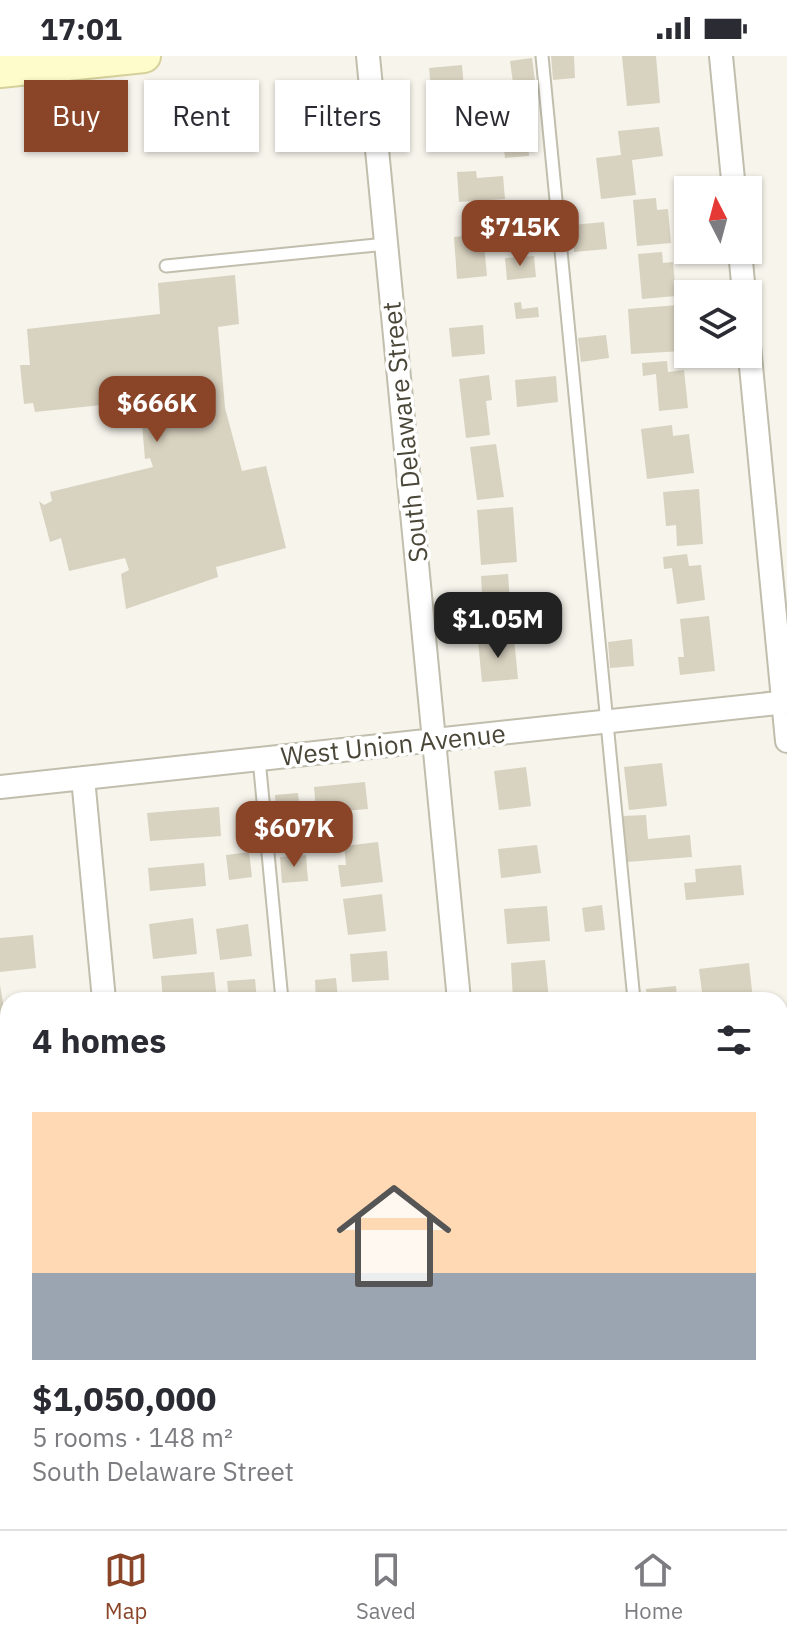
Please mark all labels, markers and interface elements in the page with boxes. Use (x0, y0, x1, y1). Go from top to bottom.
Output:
text: 17:01 (40, 9, 122, 48)
chip: Buy (24, 80, 128, 152)
chip: Rent (144, 80, 259, 152)
chip: Filters (275, 80, 410, 152)
chip: New (426, 80, 538, 152)
north arrow (674, 176, 762, 264)
map controls (674, 176, 762, 368)
pin: $715K (464, 200, 576, 268)
text: $715K (480, 209, 560, 243)
button: layers (674, 280, 762, 368)
street label: South Delaware Street (373, 300, 435, 564)
pin: $666K (101, 376, 213, 444)
text: $666K (117, 385, 197, 419)
pin: $1.05M (433, 592, 563, 660)
text: $1.05M (452, 601, 544, 635)
street label: West Union Avenue (279, 715, 507, 773)
pin: $607K (238, 801, 350, 869)
text: $607K (254, 810, 334, 844)
text: 4 homes (32, 1018, 167, 1062)
icon: filters (712, 1018, 756, 1062)
icon: home (322, 1164, 466, 1308)
text: $1,050,000 (32, 1376, 216, 1420)
text: 5 rooms · 148 m² (32, 1420, 233, 1454)
text: South Delaware Street (32, 1454, 294, 1488)
tab: Map (104, 1548, 148, 1625)
tab: Saved (356, 1548, 416, 1625)
tab: Home (624, 1548, 683, 1625)

